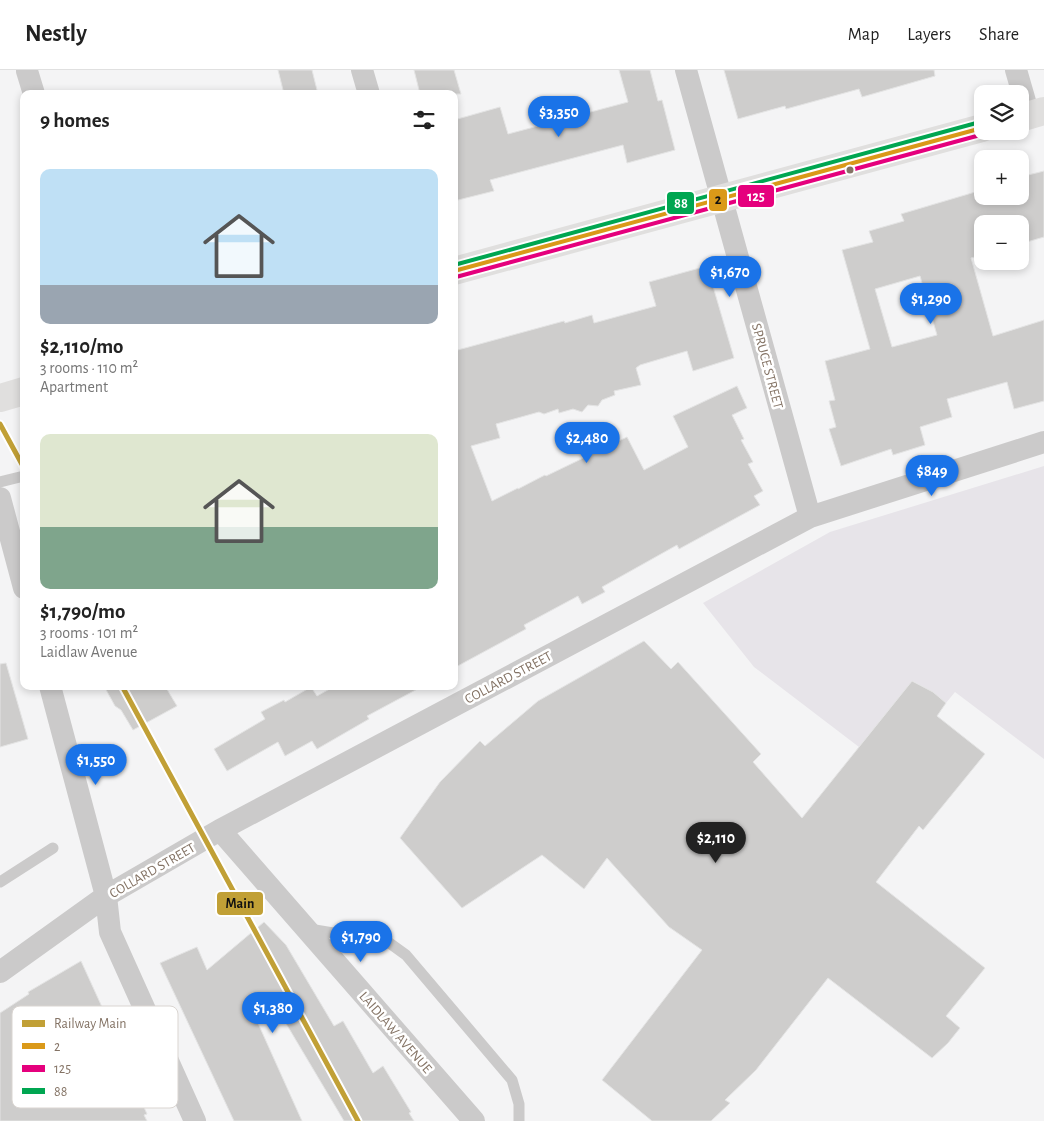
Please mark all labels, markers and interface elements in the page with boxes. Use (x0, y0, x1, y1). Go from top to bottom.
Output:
text: Nestly (25, 22, 87, 46)
text: Map (848, 26, 879, 44)
text: Layers (907, 26, 951, 44)
text: Share (979, 26, 1019, 44)
map controls (974, 85, 1029, 270)
button: layers (974, 85, 1029, 140)
pin: $3,350 (518, 96, 600, 138)
text: $3,350 (539, 104, 579, 120)
icon: filters (410, 106, 438, 134)
text: 9 homes (40, 110, 110, 131)
button: + (974, 150, 1029, 205)
unlabelled marker (845, 165, 855, 175)
line badge: 125 (737, 184, 775, 208)
line badge: 2 (708, 188, 728, 212)
text: 125 (747, 190, 765, 204)
line badge: 88 (666, 191, 695, 215)
text: 2 (715, 193, 722, 207)
text: 88 (674, 197, 688, 211)
icon: home (194, 201, 284, 291)
button: − (974, 215, 1029, 270)
pin: $1,670 (689, 256, 771, 298)
text: $1,670 (710, 264, 750, 280)
pin: $1,290 (890, 282, 972, 325)
text: $1,290 (911, 291, 951, 307)
street label: SPRUCE STREET (749, 322, 785, 411)
text: $2,110/mo (40, 336, 124, 357)
text: 3 rooms · 110 m² (40, 360, 138, 376)
text: Apartment (40, 379, 108, 395)
pin: $2,480 (546, 422, 628, 464)
text: $2,480 (566, 430, 608, 446)
pin: $849 (902, 454, 962, 497)
text: $849 (917, 463, 947, 479)
icon: home (194, 466, 284, 556)
text: $1,790/mo (40, 601, 125, 622)
text: 3 rooms · 101 m² (40, 625, 138, 641)
text: Laidlaw Avenue (40, 644, 137, 660)
street label: COLLARD STREET (463, 649, 554, 707)
pin: $1,550 (55, 744, 137, 786)
text: $1,550 (77, 752, 115, 768)
pin: $2,110 (675, 822, 757, 864)
text: $2,110 (697, 830, 735, 846)
street label: COLLARD STREET (107, 841, 198, 901)
line badge: Main (216, 891, 264, 916)
text: Main (226, 897, 254, 911)
pin: $1,790 (320, 920, 402, 963)
text: $1,790 (341, 929, 381, 945)
street label: LAIDLAW AVENUE (356, 989, 434, 1076)
pin: $1,380 (232, 992, 314, 1034)
text: $1,380 (253, 1000, 293, 1016)
legend (12, 1006, 178, 1108)
text: Railway Main (54, 1017, 127, 1031)
text: 2 (54, 1040, 60, 1054)
text: 125 (54, 1062, 71, 1076)
text: 88 (54, 1085, 67, 1099)

